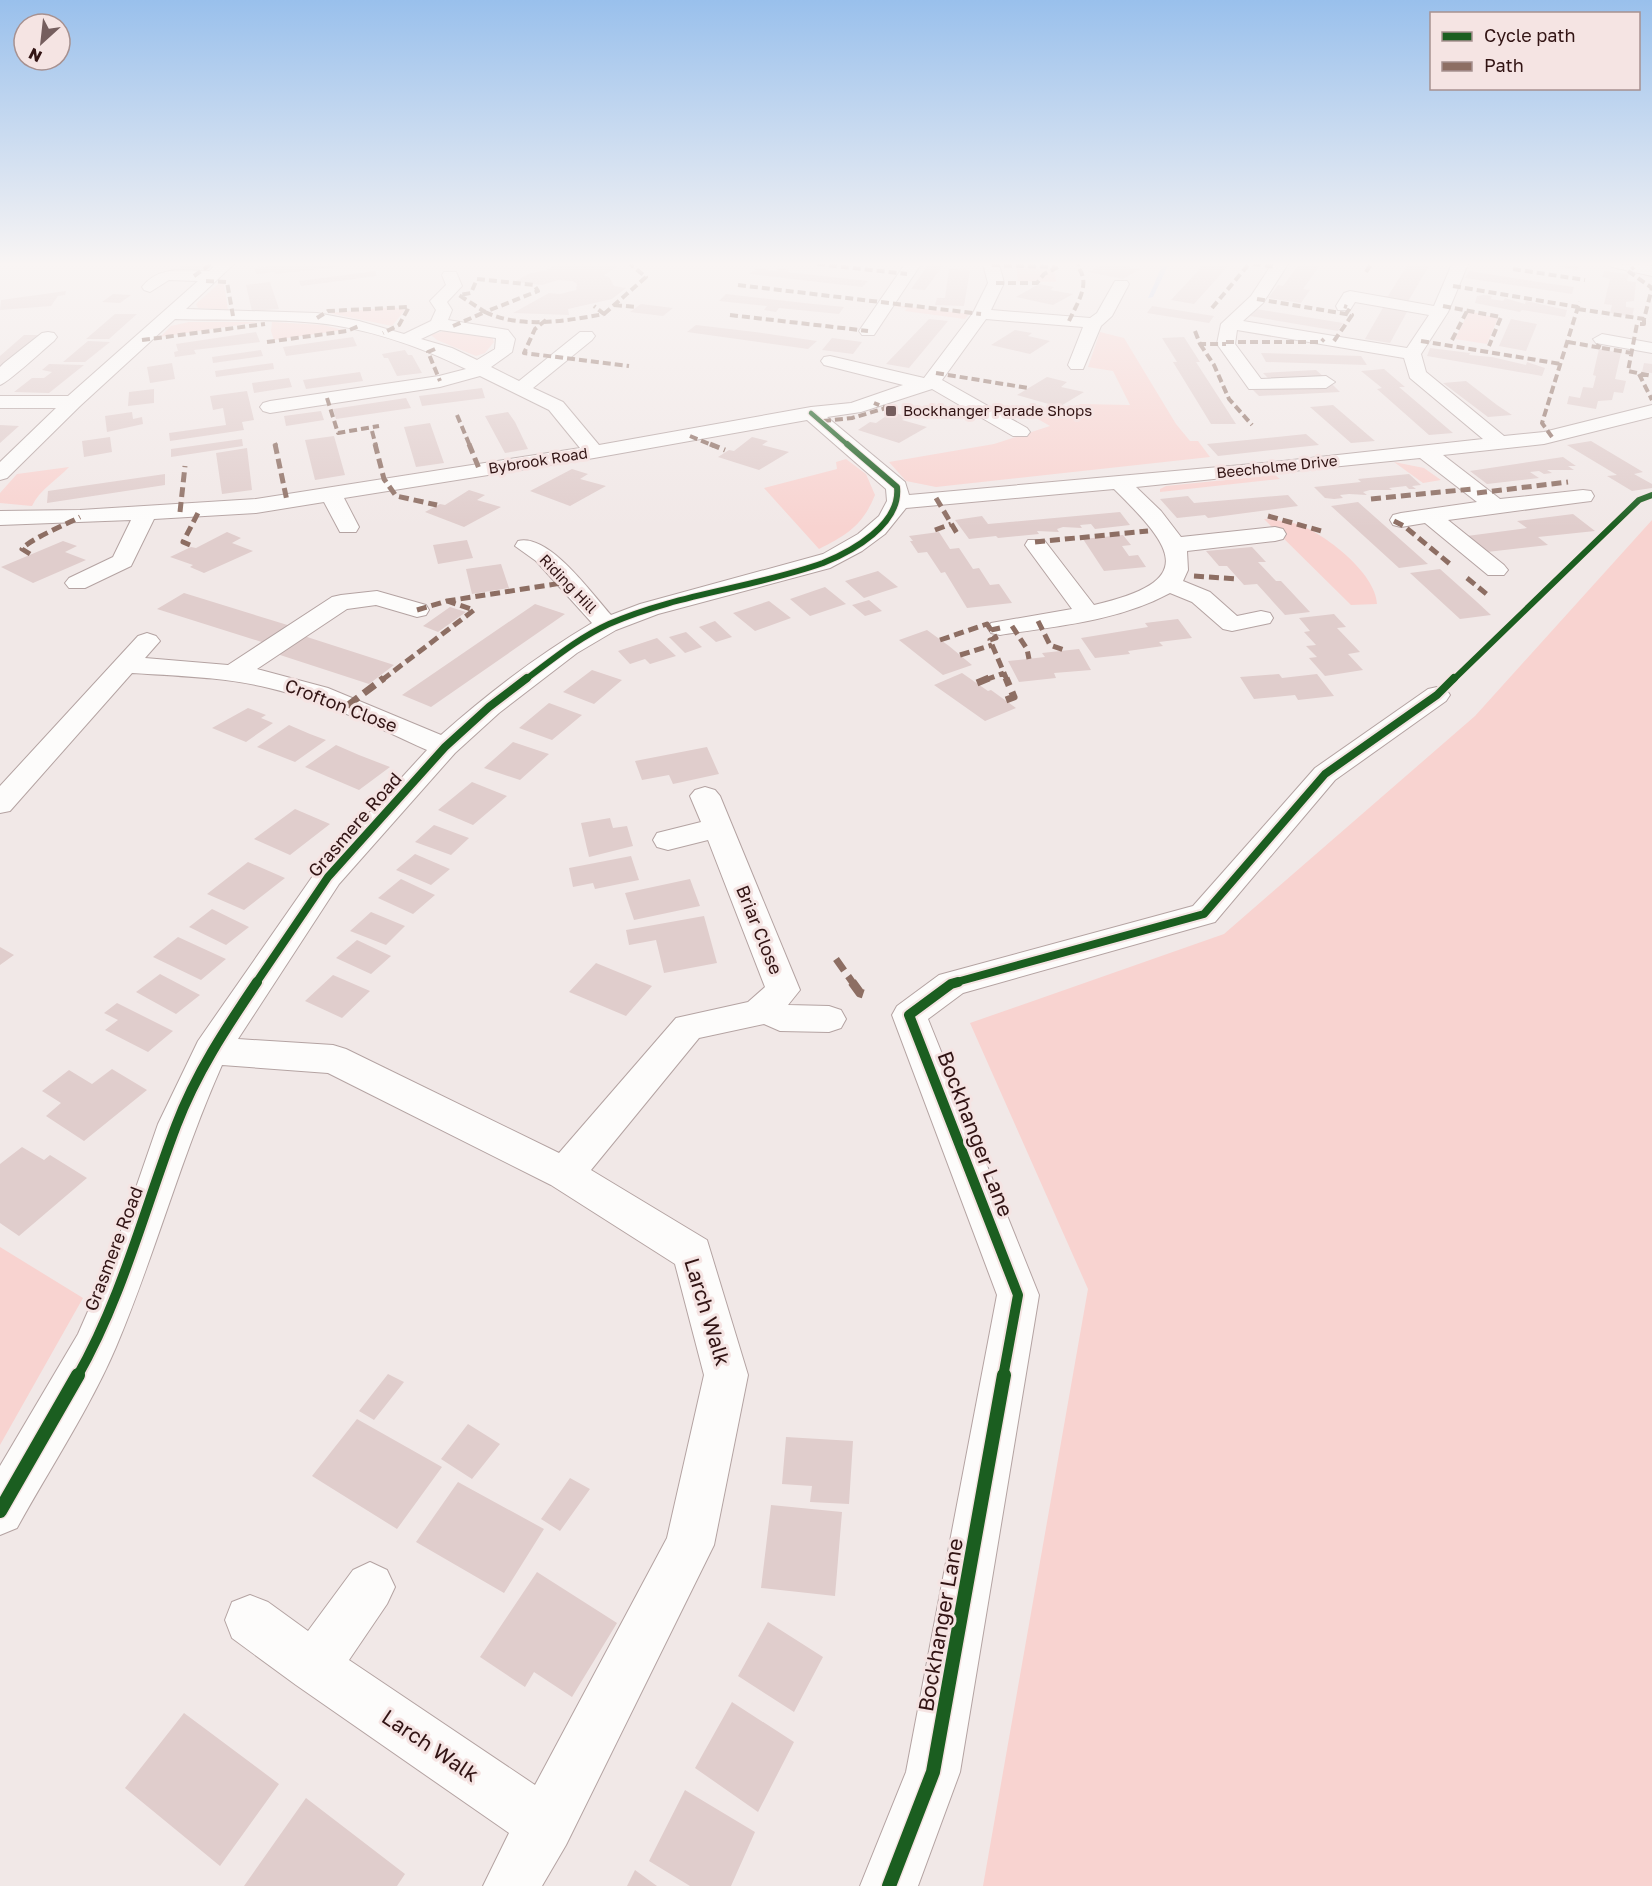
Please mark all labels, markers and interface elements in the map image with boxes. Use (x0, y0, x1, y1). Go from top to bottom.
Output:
north arrow (12, 12, 72, 72)
legend (1430, 12, 1640, 90)
text: Cycle path (1484, 24, 1576, 46)
text: N (25, 44, 45, 67)
text: Path (1484, 54, 1524, 76)
place label: Bockhanger Parade Shops (903, 401, 1092, 419)
marker: Bockhanger Parade Shops (884, 404, 898, 418)
street label: Bybrook Road (487, 443, 589, 477)
street label: Beecholme Drive (1216, 451, 1339, 481)
street label: Riding Hill (536, 550, 601, 617)
street label: Crofton Close (282, 674, 401, 737)
street label: Grasmere Road (303, 768, 406, 881)
street label: Briar Close (732, 882, 788, 977)
street label: Bockhanger Lane (932, 1047, 1019, 1220)
street label: Grasmere Road (79, 1183, 147, 1314)
street label: Larch Walk (679, 1255, 737, 1369)
street label: Bockhanger Lane (912, 1536, 968, 1713)
street label: Larch Walk (377, 1703, 484, 1787)

